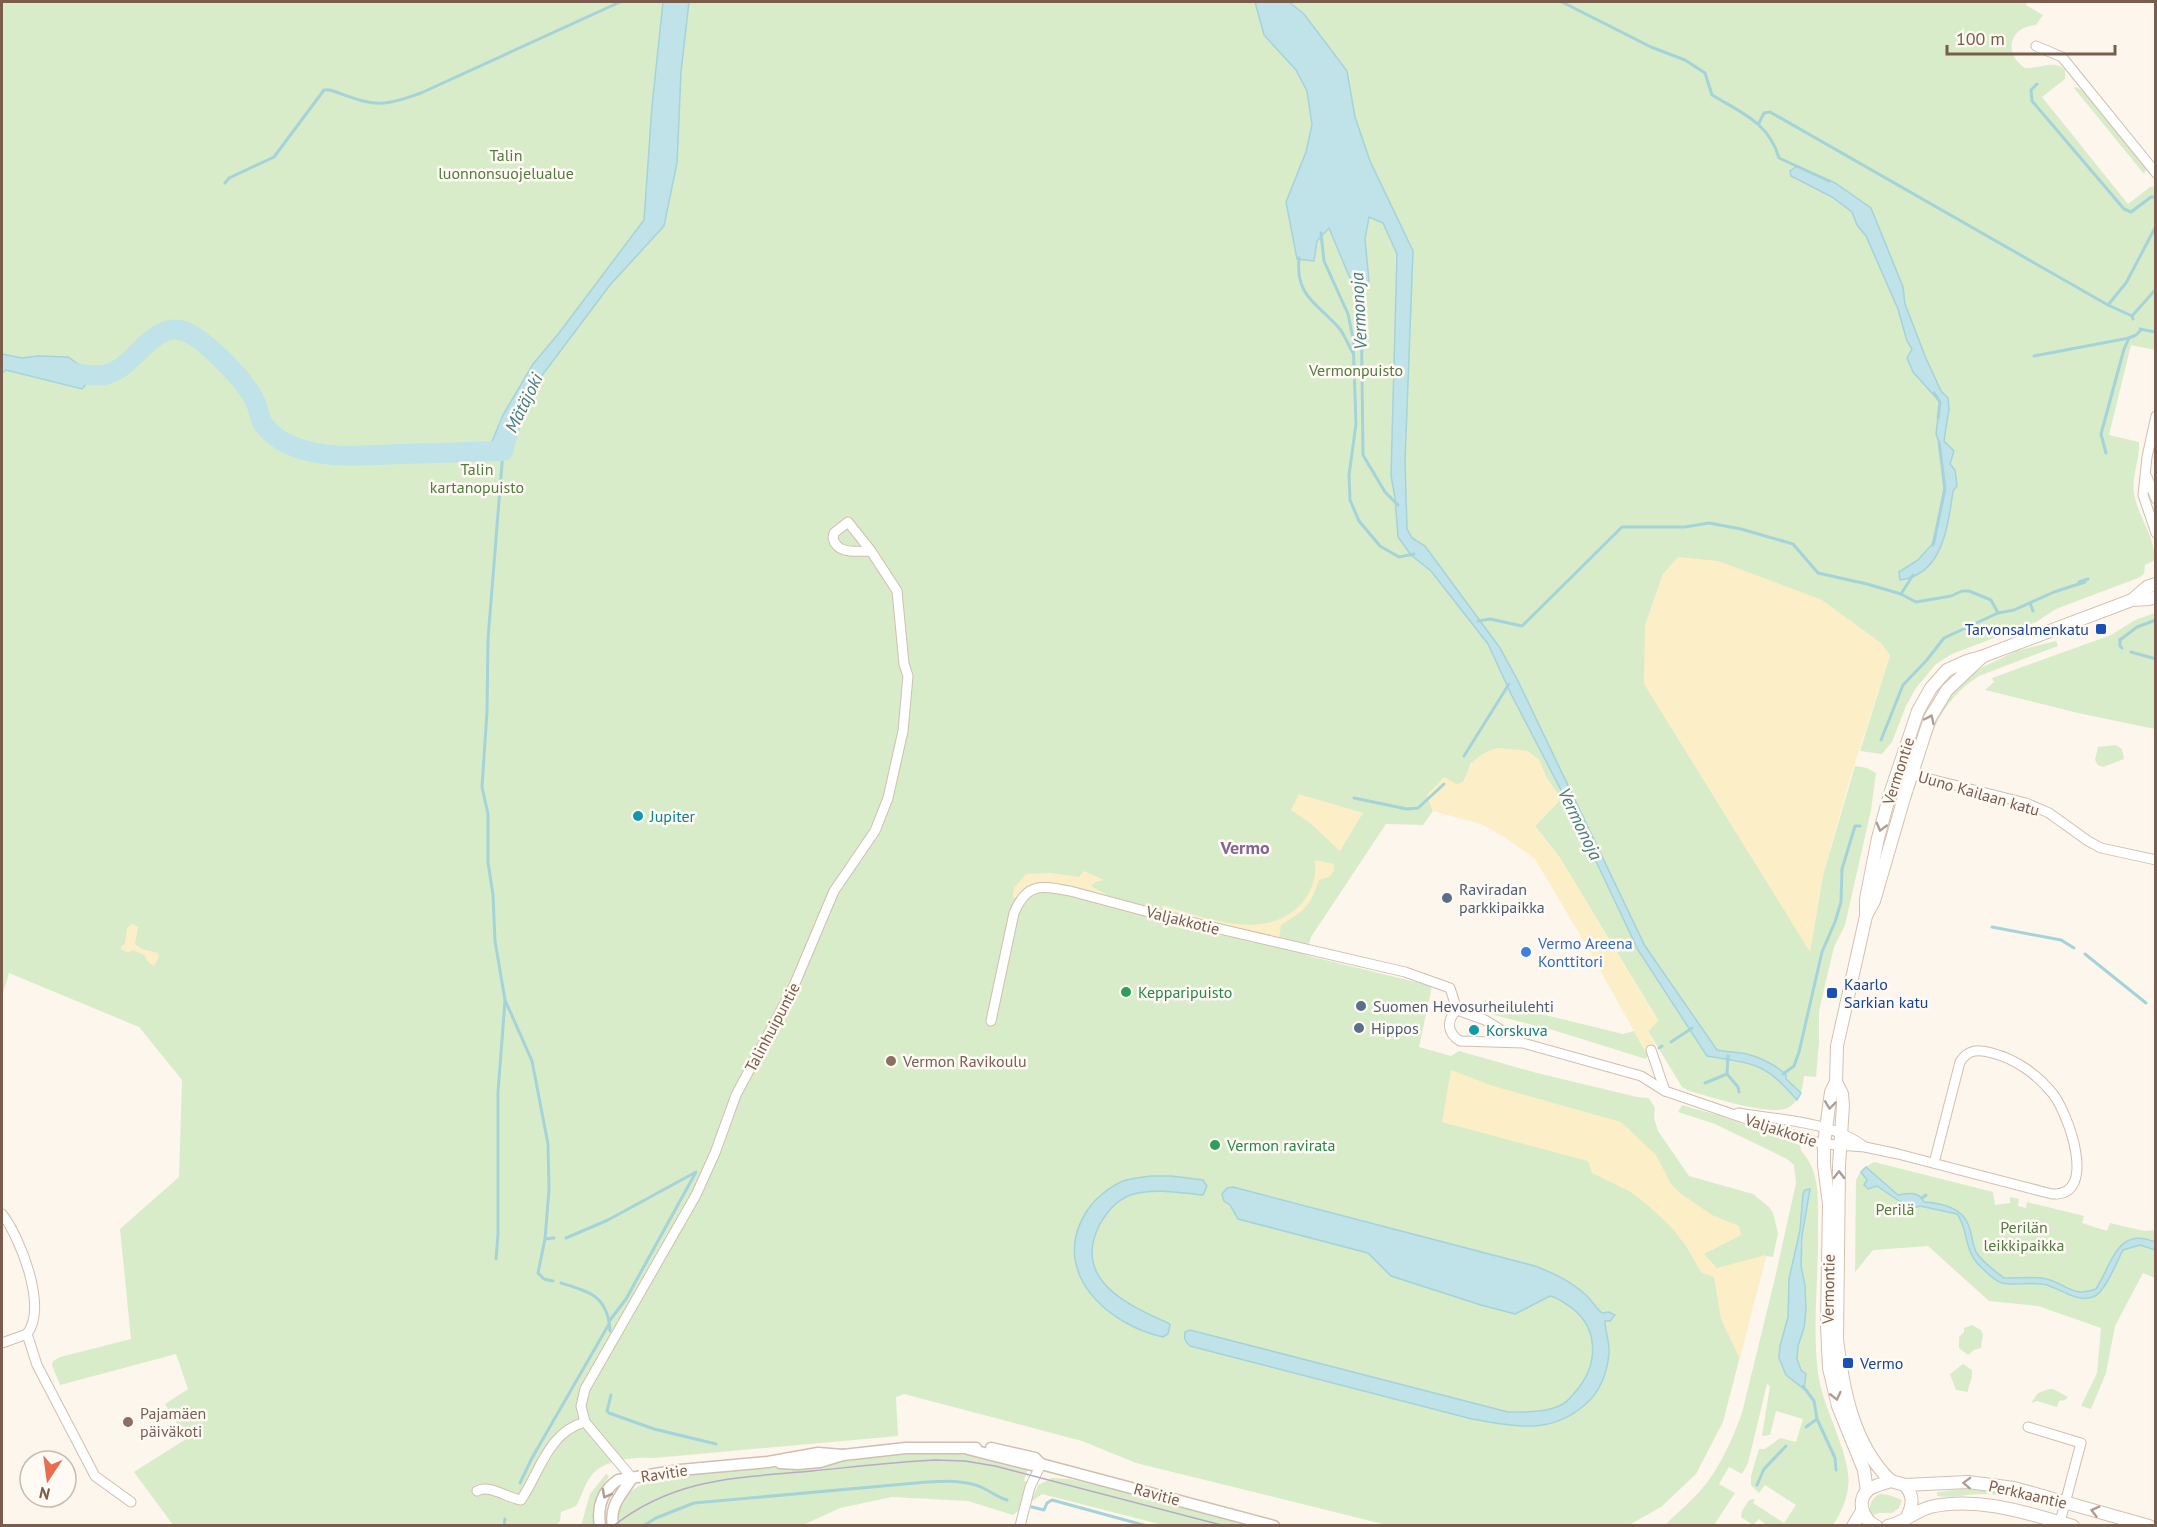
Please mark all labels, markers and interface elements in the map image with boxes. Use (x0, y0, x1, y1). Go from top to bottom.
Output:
scale bar (1947, 18, 2115, 56)
text: 100 m (1956, 27, 2005, 50)
park label: Talin luonnonsuojelualue (438, 145, 574, 183)
water label: Vermonoja (1345, 271, 1372, 350)
park label: Vermonpuisto (1308, 360, 1403, 380)
water label: Mätäjoki (499, 368, 548, 436)
park label: Talin kartanopuisto (430, 459, 524, 497)
place label: Tarvonsalmenkatu (1965, 619, 2089, 639)
marker: Tarvonsalmenkatu (2094, 622, 2108, 636)
one-way arrow (1923, 714, 1935, 725)
street label: Vermontie (1877, 735, 1918, 808)
street label: Uuno Kailaan katu (1916, 766, 2042, 820)
water label: Vermonoja (1553, 784, 1608, 864)
place label: Jupiter (649, 806, 696, 826)
marker: Jupiter (631, 809, 645, 823)
one-way arrow (1876, 821, 1888, 832)
district label: Vermo (1219, 836, 1270, 859)
place label: Raviradan parkkipaikka (1459, 879, 1545, 917)
marker: Raviradan parkkipaikka (1440, 891, 1454, 905)
street label: Valjakkotie (1143, 901, 1222, 939)
place label: Vermo Areena Konttitori (1537, 933, 1633, 971)
marker: Vermo Areena Konttitori (1519, 945, 1533, 959)
place label: Kaarlo Sarkian katu (1844, 974, 1928, 1012)
street label: Talinhuipuntie (740, 979, 804, 1075)
place label: Kepparipuisto (1138, 982, 1232, 1002)
marker: Kepparipuisto (1119, 985, 1133, 999)
marker: Kaarlo Sarkian katu (1825, 986, 1839, 1000)
place label: Suomen Hevosurheilulehti (1373, 996, 1554, 1016)
marker: Suomen Hevosurheilulehti (1354, 999, 1368, 1013)
place label: Hippos (1371, 1018, 1419, 1038)
place label: Korskuva (1486, 1020, 1548, 1040)
marker: Hippos (1352, 1021, 1366, 1035)
marker: Korskuva (1467, 1023, 1481, 1037)
place label: Vermon Ravikoulu (902, 1051, 1027, 1071)
marker: Vermon Ravikoulu (884, 1054, 898, 1068)
one-way arrow (1824, 1101, 1837, 1110)
street label: Valjakkotie (1741, 1109, 1820, 1151)
place label: Vermon ravirata (1226, 1135, 1335, 1155)
marker: Vermon ravirata (1208, 1138, 1222, 1152)
one-way arrow (1833, 1170, 1845, 1179)
park label: Perilä (1876, 1199, 1914, 1219)
park label: Perilän leikkipaikka (1984, 1217, 2064, 1255)
street label: Vermontie (1817, 1254, 1839, 1325)
place label: Vermo (1859, 1353, 1903, 1373)
marker: Vermo (1841, 1356, 1855, 1370)
one-way arrow (1828, 1391, 1841, 1401)
place label: Pajamäen päiväkoti (140, 1403, 206, 1441)
marker: Pajamäen päiväkoti (121, 1415, 135, 1429)
north arrow (18, 1449, 78, 1509)
street label: Ravitie (639, 1459, 689, 1487)
street label: Perkkaantie (1987, 1475, 2069, 1513)
one-way arrow (1963, 1476, 1972, 1489)
street label: Ravitie (1132, 1478, 1182, 1510)
text: N (37, 1483, 52, 1505)
one-way arrow (602, 1488, 613, 1498)
one-way arrow (2090, 1505, 2100, 1518)

